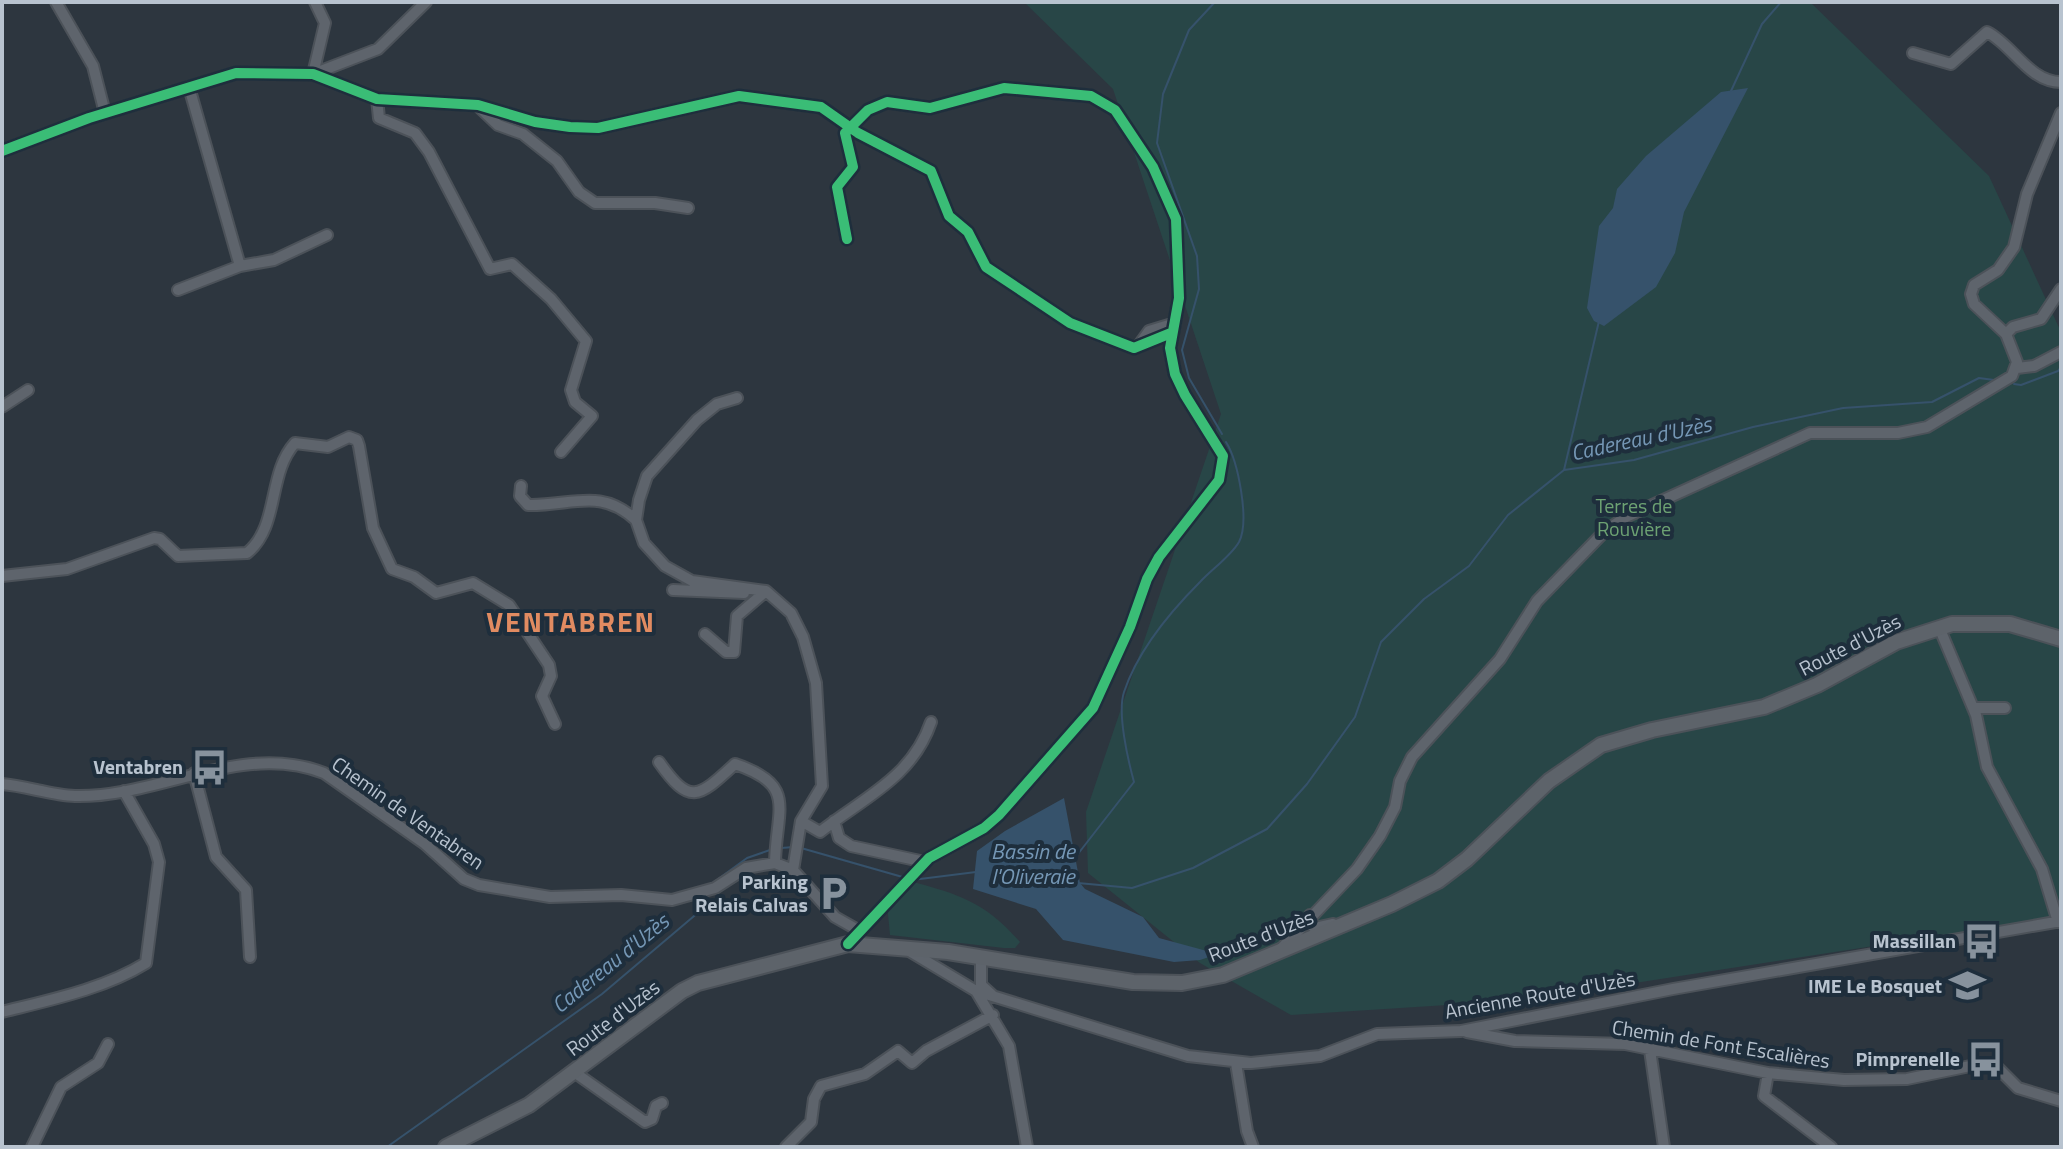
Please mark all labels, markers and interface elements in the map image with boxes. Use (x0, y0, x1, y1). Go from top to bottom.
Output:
water label: Cadereau d'Uzès (1568, 406, 1716, 469)
park label: Terres de Rouvière (1596, 490, 1672, 544)
district label: VENTABREN (486, 600, 656, 643)
street label: Route d'Uzès (1793, 606, 1906, 684)
bus stop icon: Ventabren (190, 748, 228, 786)
street label: Chemin de Ventabren (326, 748, 491, 877)
place label: Ventabren (93, 751, 183, 782)
water label: Bassin de l'Oliveraie (991, 834, 1077, 893)
place label: Parking Relais Calvas (695, 866, 808, 920)
parking icon: Parking Relais Calvas (815, 874, 853, 912)
street label: Route d'Uzès (1203, 901, 1318, 970)
water label: Cadereau d'Uzès (544, 904, 677, 1021)
bus stop icon: Massillan (1963, 922, 2001, 960)
place label: Massillan (1873, 925, 1956, 956)
street label: Ancienne Route d'Uzès (1442, 963, 1638, 1027)
school or university icon: IME Le Bosquet (1949, 967, 1987, 1005)
place label: IME Le Bosquet (1808, 970, 1942, 1001)
street label: Route d'Uzès (559, 972, 666, 1063)
street label: Chemin de Font Escalières (1610, 1011, 1832, 1076)
bus stop icon: Pimprenelle (1967, 1040, 2005, 1078)
place label: Pimprenelle (1856, 1043, 1960, 1074)

